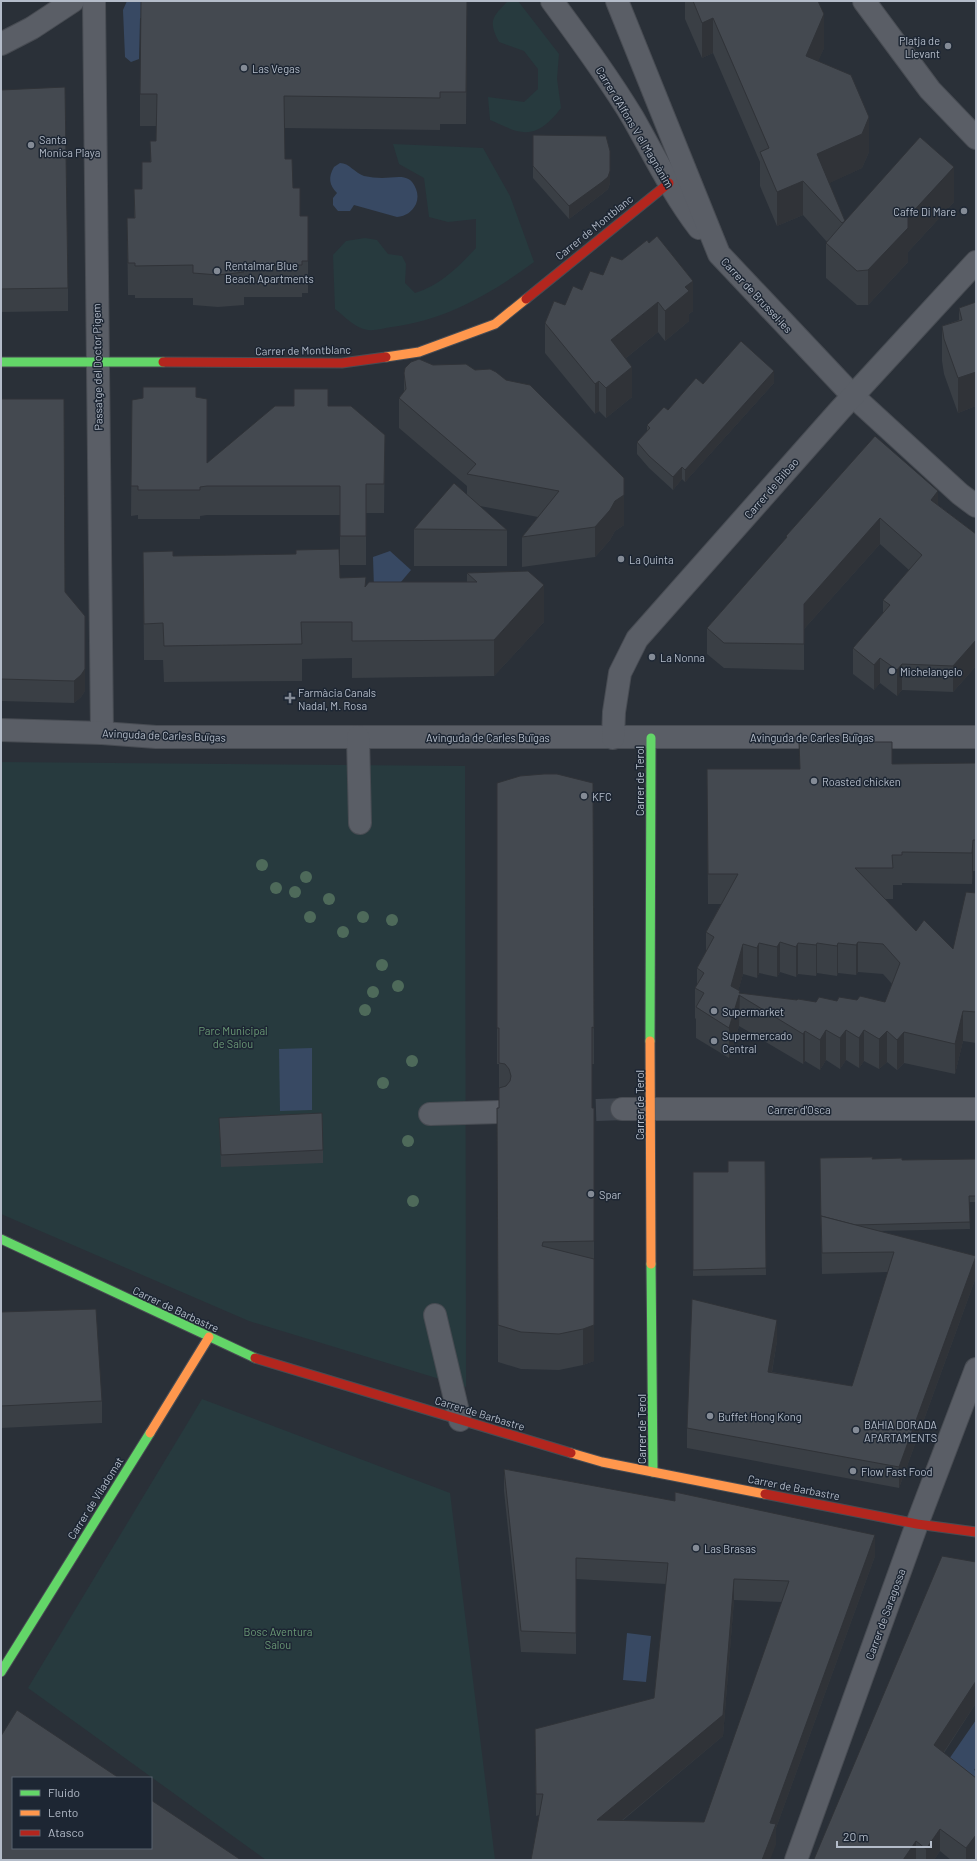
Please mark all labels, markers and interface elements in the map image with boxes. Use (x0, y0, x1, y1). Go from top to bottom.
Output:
place label: Platja de Llevant (899, 34, 940, 60)
marker: Platja de Llevant (943, 41, 953, 51)
place label: Las Vegas (252, 62, 300, 75)
marker: Las Vegas (239, 63, 249, 73)
street label: Carrer d'Alfons V el Magnànim (594, 64, 676, 190)
place label: Santa Monica Playa (39, 133, 100, 159)
marker: Santa Monica Playa (26, 140, 36, 150)
street label: Carrer de Montblanc (553, 192, 636, 262)
place label: Caffe Di Mare (893, 205, 956, 218)
marker: Caffe Di Mare (959, 206, 969, 216)
street label: Carrer de Brussel·les (719, 255, 795, 335)
place label: Rentalmar Blue Beach Apartments (225, 259, 314, 285)
marker: Rentalmar Blue Beach Apartments (212, 266, 222, 276)
street label: Passatge del Doctor Pigem (89, 303, 105, 431)
street label: Carrer de Montblanc (255, 343, 351, 357)
street label: Carrer de Bilbao (741, 455, 801, 521)
place label: La Quinta (629, 553, 674, 566)
marker: La Quinta (616, 554, 626, 564)
place label: La Nonna (660, 651, 705, 664)
marker: La Nonna (647, 652, 657, 662)
place label: Michelangelo (900, 665, 962, 678)
marker: Michelangelo (887, 666, 897, 676)
place label: Farmàcia Canals Nadal, M. Rosa (298, 686, 376, 712)
marker: Farmàcia Canals Nadal, M. Rosa (285, 693, 295, 703)
street label: Avinguda de Carles Buïgas (102, 726, 226, 744)
street label: Avinguda de Carles Buïgas (426, 731, 550, 744)
street label: Avinguda de Carles Buïgas (750, 731, 874, 744)
street label: Carrer de Terol (633, 746, 646, 816)
place label: Roasted chicken (822, 775, 901, 788)
marker: Roasted chicken (809, 776, 819, 786)
place label: KFC (592, 790, 612, 803)
marker: KFC (579, 791, 589, 801)
place label: Supermarket (722, 1005, 784, 1018)
marker: Supermarket (709, 1006, 719, 1016)
park label: Parc Municipal de Salou (198, 1024, 268, 1050)
place label: Supermercado Central (722, 1029, 792, 1055)
marker: Supermercado Central (709, 1036, 719, 1046)
street label: Carrer de Terol (633, 1070, 646, 1140)
street label: Carrer d'Osca (767, 1103, 831, 1116)
place label: Spar (599, 1188, 621, 1201)
marker: Spar (586, 1189, 596, 1199)
street label: Carrer de Barbastre (131, 1283, 221, 1335)
street label: Carrer de Barbastre (433, 1393, 527, 1433)
street label: Carrer de Terol (635, 1394, 648, 1464)
place label: Buffet Hong Kong (718, 1410, 802, 1423)
marker: Buffet Hong Kong (705, 1411, 715, 1421)
place label: BAHIA DORADA APARTAMENTS (864, 1418, 937, 1444)
marker: BAHIA DORADA APARTAMENTS (851, 1425, 861, 1435)
street label: Carrer de Viladomat (64, 1455, 126, 1541)
place label: Flow Fast Food (861, 1465, 933, 1478)
marker: Flow Fast Food (848, 1466, 858, 1476)
street label: Carrer de Barbastre (747, 1472, 841, 1502)
place label: Las Brasas (704, 1542, 756, 1555)
marker: Las Brasas (691, 1543, 701, 1553)
street label: Carrer de Saragossa (862, 1567, 908, 1661)
park label: Bosc Aventura Salou (244, 1625, 312, 1651)
legend (12, 1777, 152, 1849)
text: Fluido (48, 1785, 80, 1799)
text: Lento (48, 1805, 78, 1819)
scale bar (837, 1823, 931, 1849)
text: Atasco (48, 1825, 84, 1839)
text: 20 m (843, 1829, 869, 1843)

